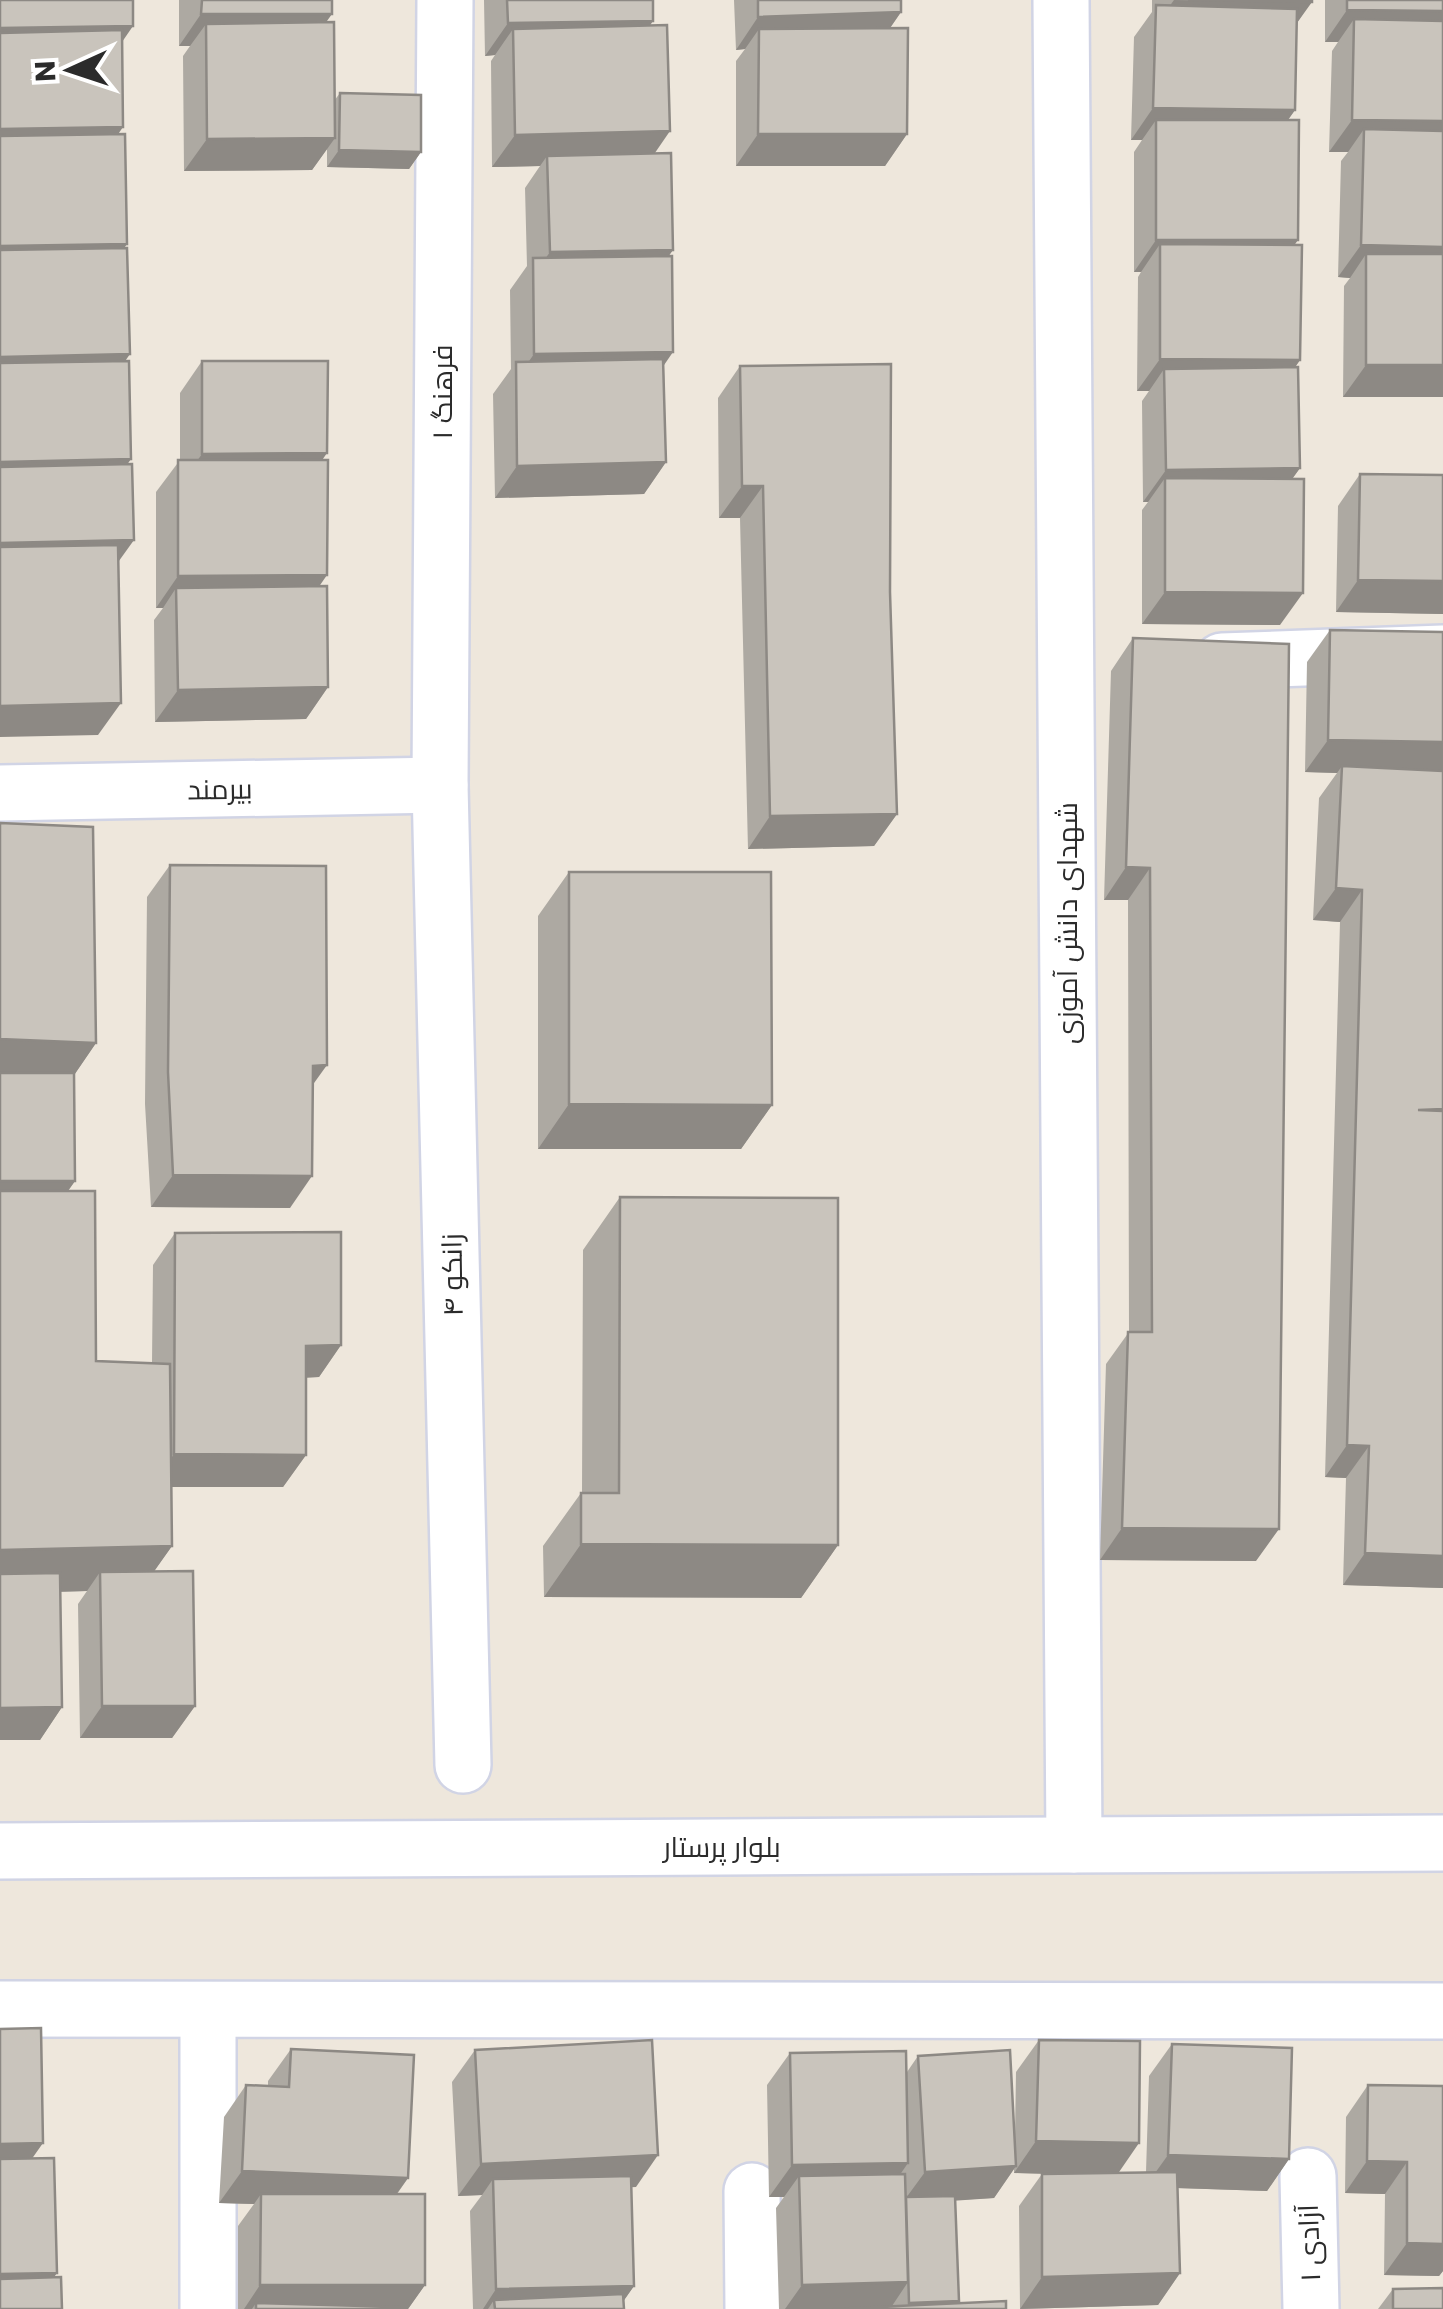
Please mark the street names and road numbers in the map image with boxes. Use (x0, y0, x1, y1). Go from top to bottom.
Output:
street label: فرهنگ ۱ (423, 345, 462, 439)
street label: بیرمند (187, 769, 253, 810)
street label: شهدای دانش آموزی (1048, 802, 1087, 1044)
street label: زانکو ۴ (432, 1233, 473, 1317)
street label: بلوار پرستار (661, 1828, 781, 1867)
street label: آزادی ۱ (1289, 2203, 1330, 2282)

